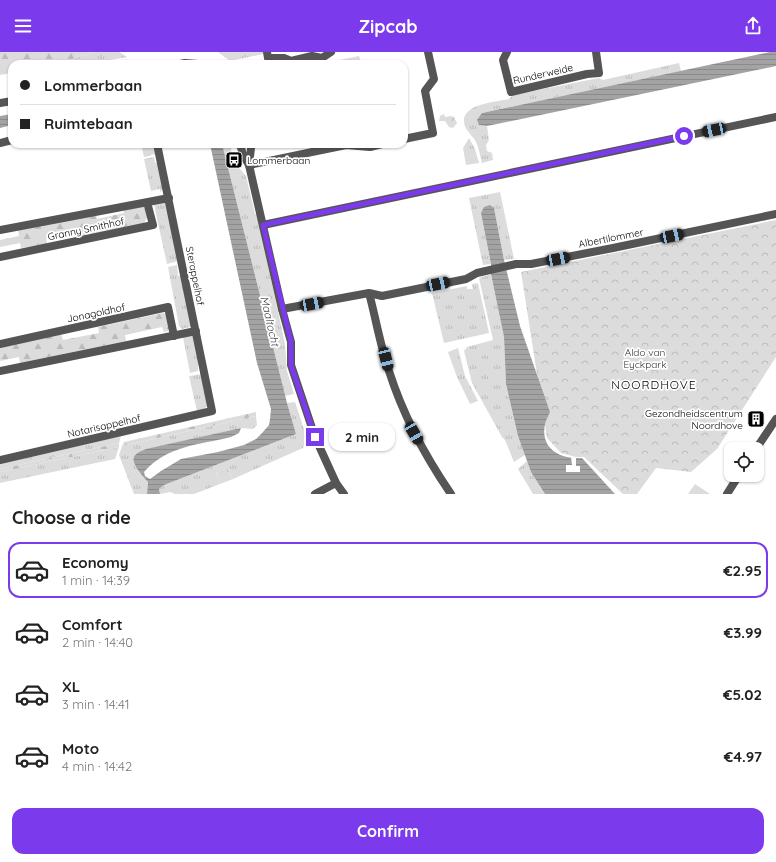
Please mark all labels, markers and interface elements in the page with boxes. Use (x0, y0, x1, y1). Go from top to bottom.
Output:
icon: menu (12, 15, 34, 37)
text: Zipcab (358, 15, 418, 38)
icon: share (742, 15, 764, 37)
street label: Runderweide (512, 61, 575, 87)
text: Lommerbaan (44, 76, 142, 95)
text: Ruimtebaan (44, 114, 133, 133)
car (701, 122, 727, 138)
route start (675, 127, 693, 145)
bus stop icon: Lommerbaan (224, 150, 244, 170)
place label: Lommerbaan (247, 154, 310, 167)
street label: Granny Smithhof (47, 214, 126, 243)
street label: Albertilommer (577, 225, 645, 251)
car (659, 228, 685, 244)
street label: Sterappelhof (183, 245, 207, 307)
car (545, 251, 571, 267)
car (425, 276, 451, 292)
water label: Maaltocht (257, 295, 283, 349)
car (299, 296, 325, 312)
street label: Jonagoldhof (66, 300, 127, 326)
car (377, 346, 395, 372)
park label: Aldo van Eyckpark (623, 346, 667, 371)
district label: NOORDHOVE (611, 377, 697, 392)
place label: Gezondheidscentrum Noordhove (645, 407, 743, 432)
building icon: Gezondheidscentrum Noordhove (746, 409, 766, 429)
street label: Notarisappelhof (66, 411, 142, 441)
car (403, 420, 425, 446)
callout: 2 min (329, 423, 395, 451)
route end (306, 428, 324, 446)
text: 2 min (345, 429, 379, 445)
map controls (724, 442, 764, 482)
button: locate (724, 442, 764, 482)
text: Choose a ride (12, 506, 131, 529)
icon: car (14, 552, 50, 588)
text: Economy (62, 553, 129, 572)
text: €2.95 (723, 561, 762, 580)
text: 1 min · 14:39 (62, 572, 130, 588)
icon: car (14, 614, 50, 650)
text: Comfort (62, 615, 123, 634)
text: €3.99 (724, 623, 762, 642)
text: 2 min · 14:40 (62, 634, 133, 650)
icon: car (14, 676, 50, 712)
text: XL (62, 677, 80, 696)
text: €5.02 (723, 685, 762, 704)
text: 3 min · 14:41 (62, 696, 130, 712)
icon: car (14, 738, 50, 774)
text: Moto (62, 739, 99, 758)
text: €4.97 (724, 747, 762, 766)
text: 4 min · 14:42 (62, 758, 132, 774)
button: Confirm (12, 808, 764, 854)

